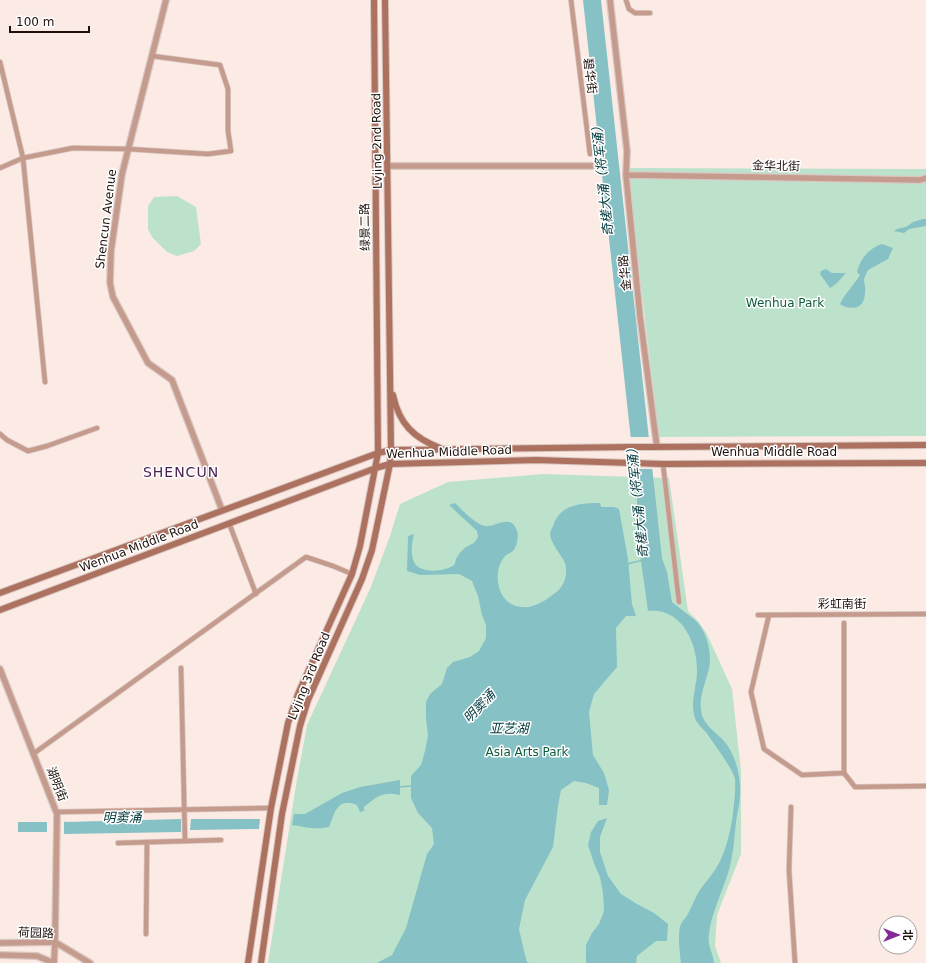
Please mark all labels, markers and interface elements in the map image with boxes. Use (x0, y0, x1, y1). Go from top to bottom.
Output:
scale bar (10, 8, 89, 34)
text: 100 m (16, 15, 54, 29)
street label: 碧华街 (581, 57, 599, 95)
street label: Lvjing 2nd Road (369, 93, 385, 189)
water label: 奇槎大涌（将军涌） (589, 119, 616, 237)
street label: 金华北街 (752, 159, 800, 173)
street label: Shencun Avenue (93, 168, 119, 270)
street label: 绿景二路 (358, 203, 372, 251)
street label: 金华路 (616, 254, 634, 292)
park label: Wenhua Park (746, 296, 824, 310)
water label: 奇槎大涌（将军涌） (624, 441, 651, 559)
street label: Wenhua Middle Road (386, 443, 512, 461)
street label: Wenhua Middle Road (711, 445, 837, 459)
district label: SHENCUN (143, 464, 219, 480)
street label: Wenhua Middle Road (78, 517, 200, 575)
street label: 彩虹南街 (818, 597, 866, 611)
street label: Lvjing 3rd Road (285, 630, 333, 722)
water label: 明窦涌 (460, 686, 500, 726)
water label: 亚艺湖 (489, 721, 530, 736)
park label: Asia Arts Park (486, 745, 568, 759)
street label: 湖明街 (44, 765, 70, 803)
water label: 明窦涌 (102, 810, 144, 825)
north arrow (878, 915, 918, 955)
street label: 荷园路 (18, 925, 54, 941)
text: 北 (901, 930, 914, 941)

